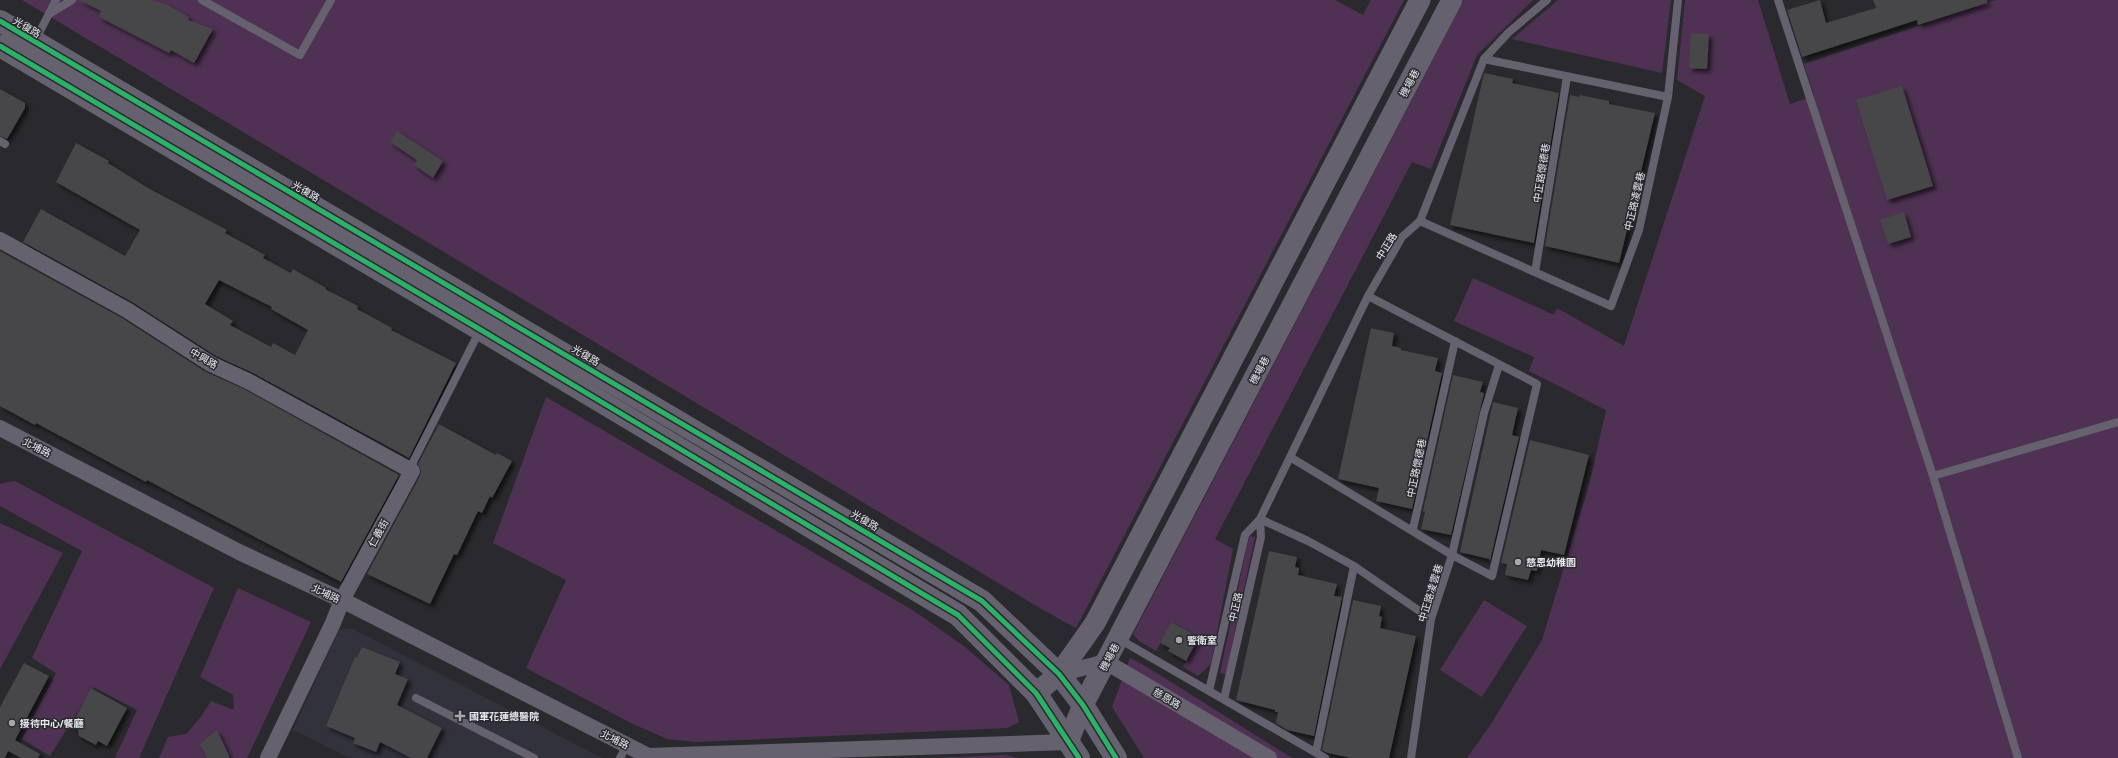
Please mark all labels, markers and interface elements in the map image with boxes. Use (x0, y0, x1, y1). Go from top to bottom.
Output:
street label: 光復路 (11, 15, 42, 40)
street label: 機場巷 (1398, 67, 1421, 99)
street label: 中正路懷德巷 (1531, 143, 1552, 204)
street label: 中正路凌雲巷 (1622, 171, 1647, 232)
street label: 光復路 (290, 179, 321, 204)
street label: 中正路 (1374, 231, 1399, 262)
street label: 光復路 (570, 343, 601, 368)
street label: 中興路 (188, 346, 219, 371)
street label: 機場巷 (1248, 354, 1271, 386)
street label: 北埔路 (21, 436, 53, 459)
street label: 中正路懷德巷 (1405, 438, 1428, 499)
street label: 光復路 (849, 508, 880, 533)
street label: 仁義街 (366, 517, 391, 549)
marker: 慈恩幼稚園 (1513, 557, 1523, 567)
place label: 慈恩幼稚園 (1526, 557, 1576, 568)
street label: 中正路凌雲巷 (1416, 563, 1445, 623)
street label: 北埔路 (310, 582, 342, 605)
street label: 中正路 (1227, 591, 1244, 623)
marker: 警衛室 (1174, 635, 1184, 645)
place label: 警衛室 (1187, 635, 1217, 646)
street label: 機場巷 (1098, 641, 1121, 673)
street label: 慈恩路 (1151, 686, 1182, 711)
marker: 國軍花蓮總醫院 (454, 710, 466, 722)
place label: 國軍花蓮總醫院 (469, 711, 539, 722)
marker: 接待中心/餐廳 (7, 718, 17, 728)
place label: 接待中心/餐廳 (19, 718, 83, 729)
street label: 北埔路 (599, 728, 631, 751)

